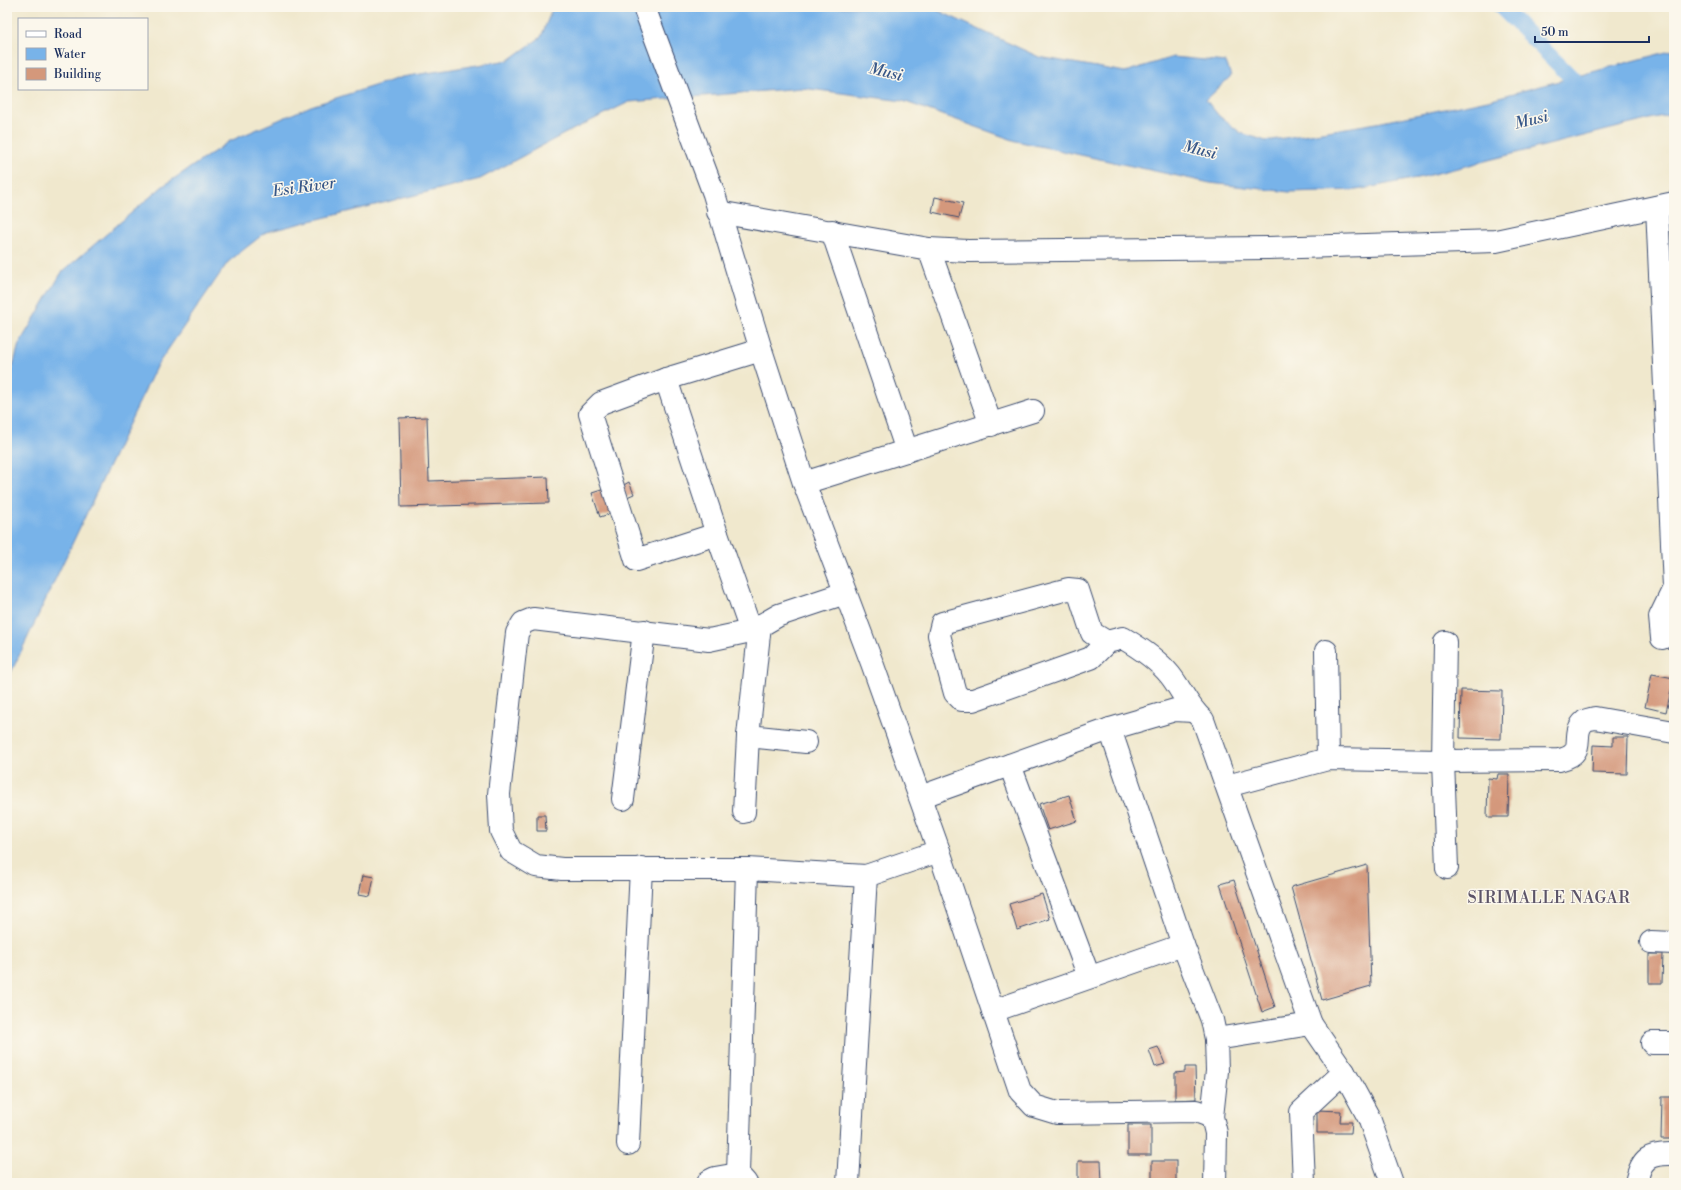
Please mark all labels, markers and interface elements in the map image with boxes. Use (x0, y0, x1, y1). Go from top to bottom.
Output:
legend (18, 18, 148, 90)
scale bar (1535, 18, 1649, 44)
text: 50 m (1541, 25, 1569, 40)
text: Road (54, 27, 82, 42)
text: Water (53, 47, 86, 62)
water label: Musi (867, 58, 905, 86)
text: Building (53, 67, 102, 82)
water label: Musi (1512, 106, 1550, 134)
water label: Musi (1181, 136, 1219, 164)
water label: Esi River (270, 173, 338, 201)
district label: SIRIMALLE NAGAR (1467, 888, 1631, 908)

